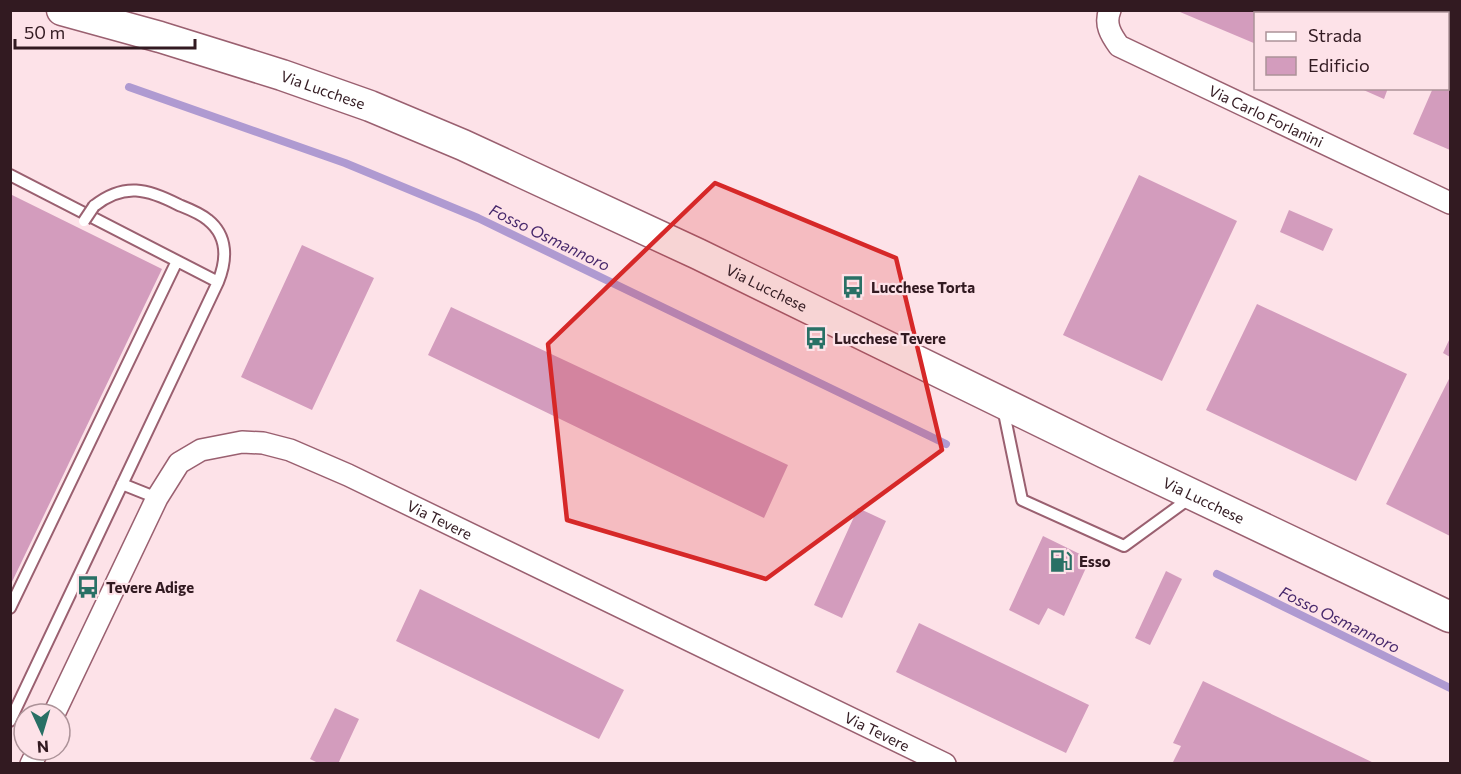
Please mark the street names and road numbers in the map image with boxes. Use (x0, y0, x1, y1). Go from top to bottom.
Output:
street label: Via Lucchese (279, 66, 368, 113)
street label: Via Carlo Forlanini (1206, 81, 1326, 151)
street label: Via Lucchese (723, 260, 810, 315)
street label: Via Lucchese (1160, 473, 1247, 527)
street label: Via Tevere (404, 496, 475, 543)
street label: Via Tevere (842, 708, 913, 755)

